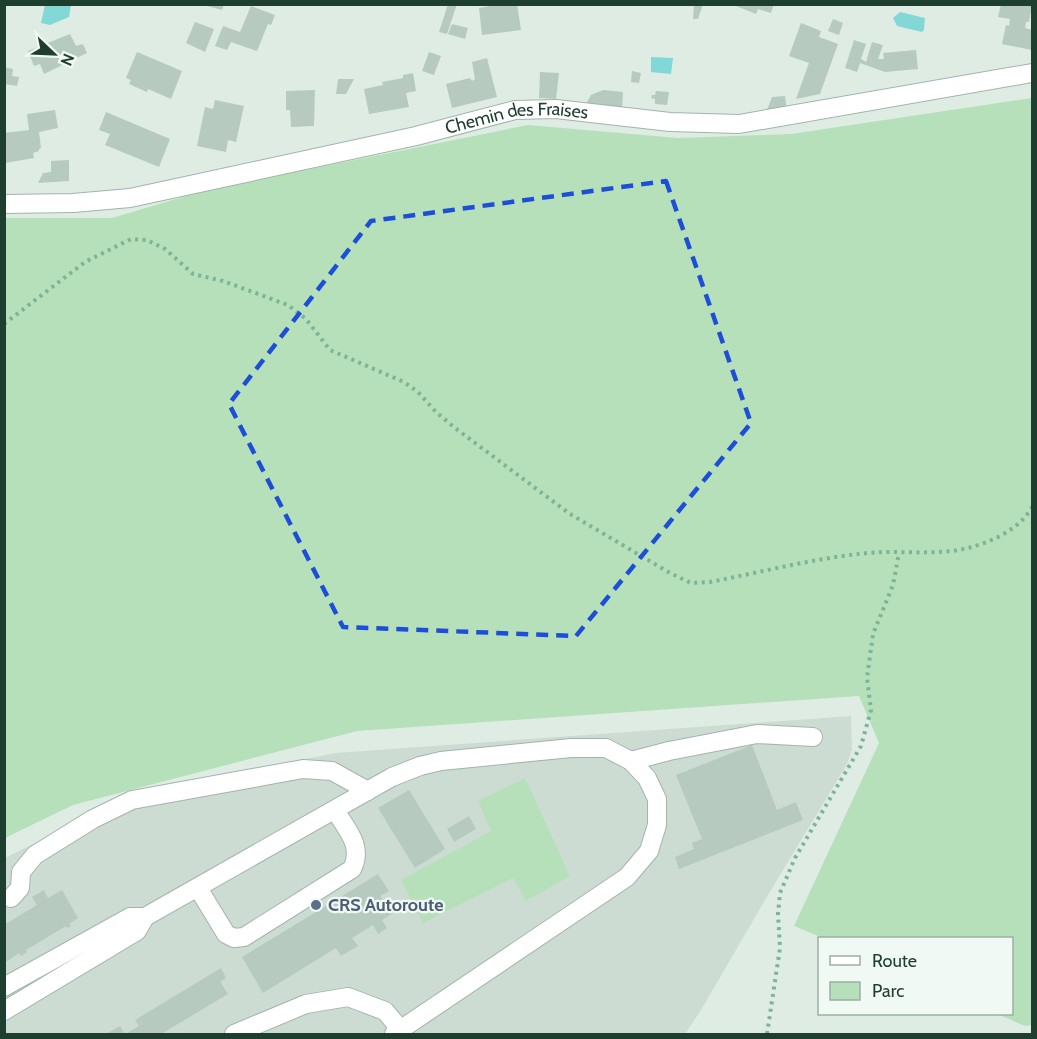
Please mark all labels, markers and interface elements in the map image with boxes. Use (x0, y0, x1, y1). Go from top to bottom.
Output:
north arrow (24, 24, 84, 84)
text: N (56, 51, 78, 69)
street label: Chemin des Fraises (443, 98, 589, 139)
place label: CRS Autoroute (328, 894, 444, 916)
marker: CRS Autoroute (309, 898, 323, 912)
legend (818, 937, 1013, 1015)
text: Route (872, 950, 917, 972)
text: Parc (872, 980, 904, 1002)

